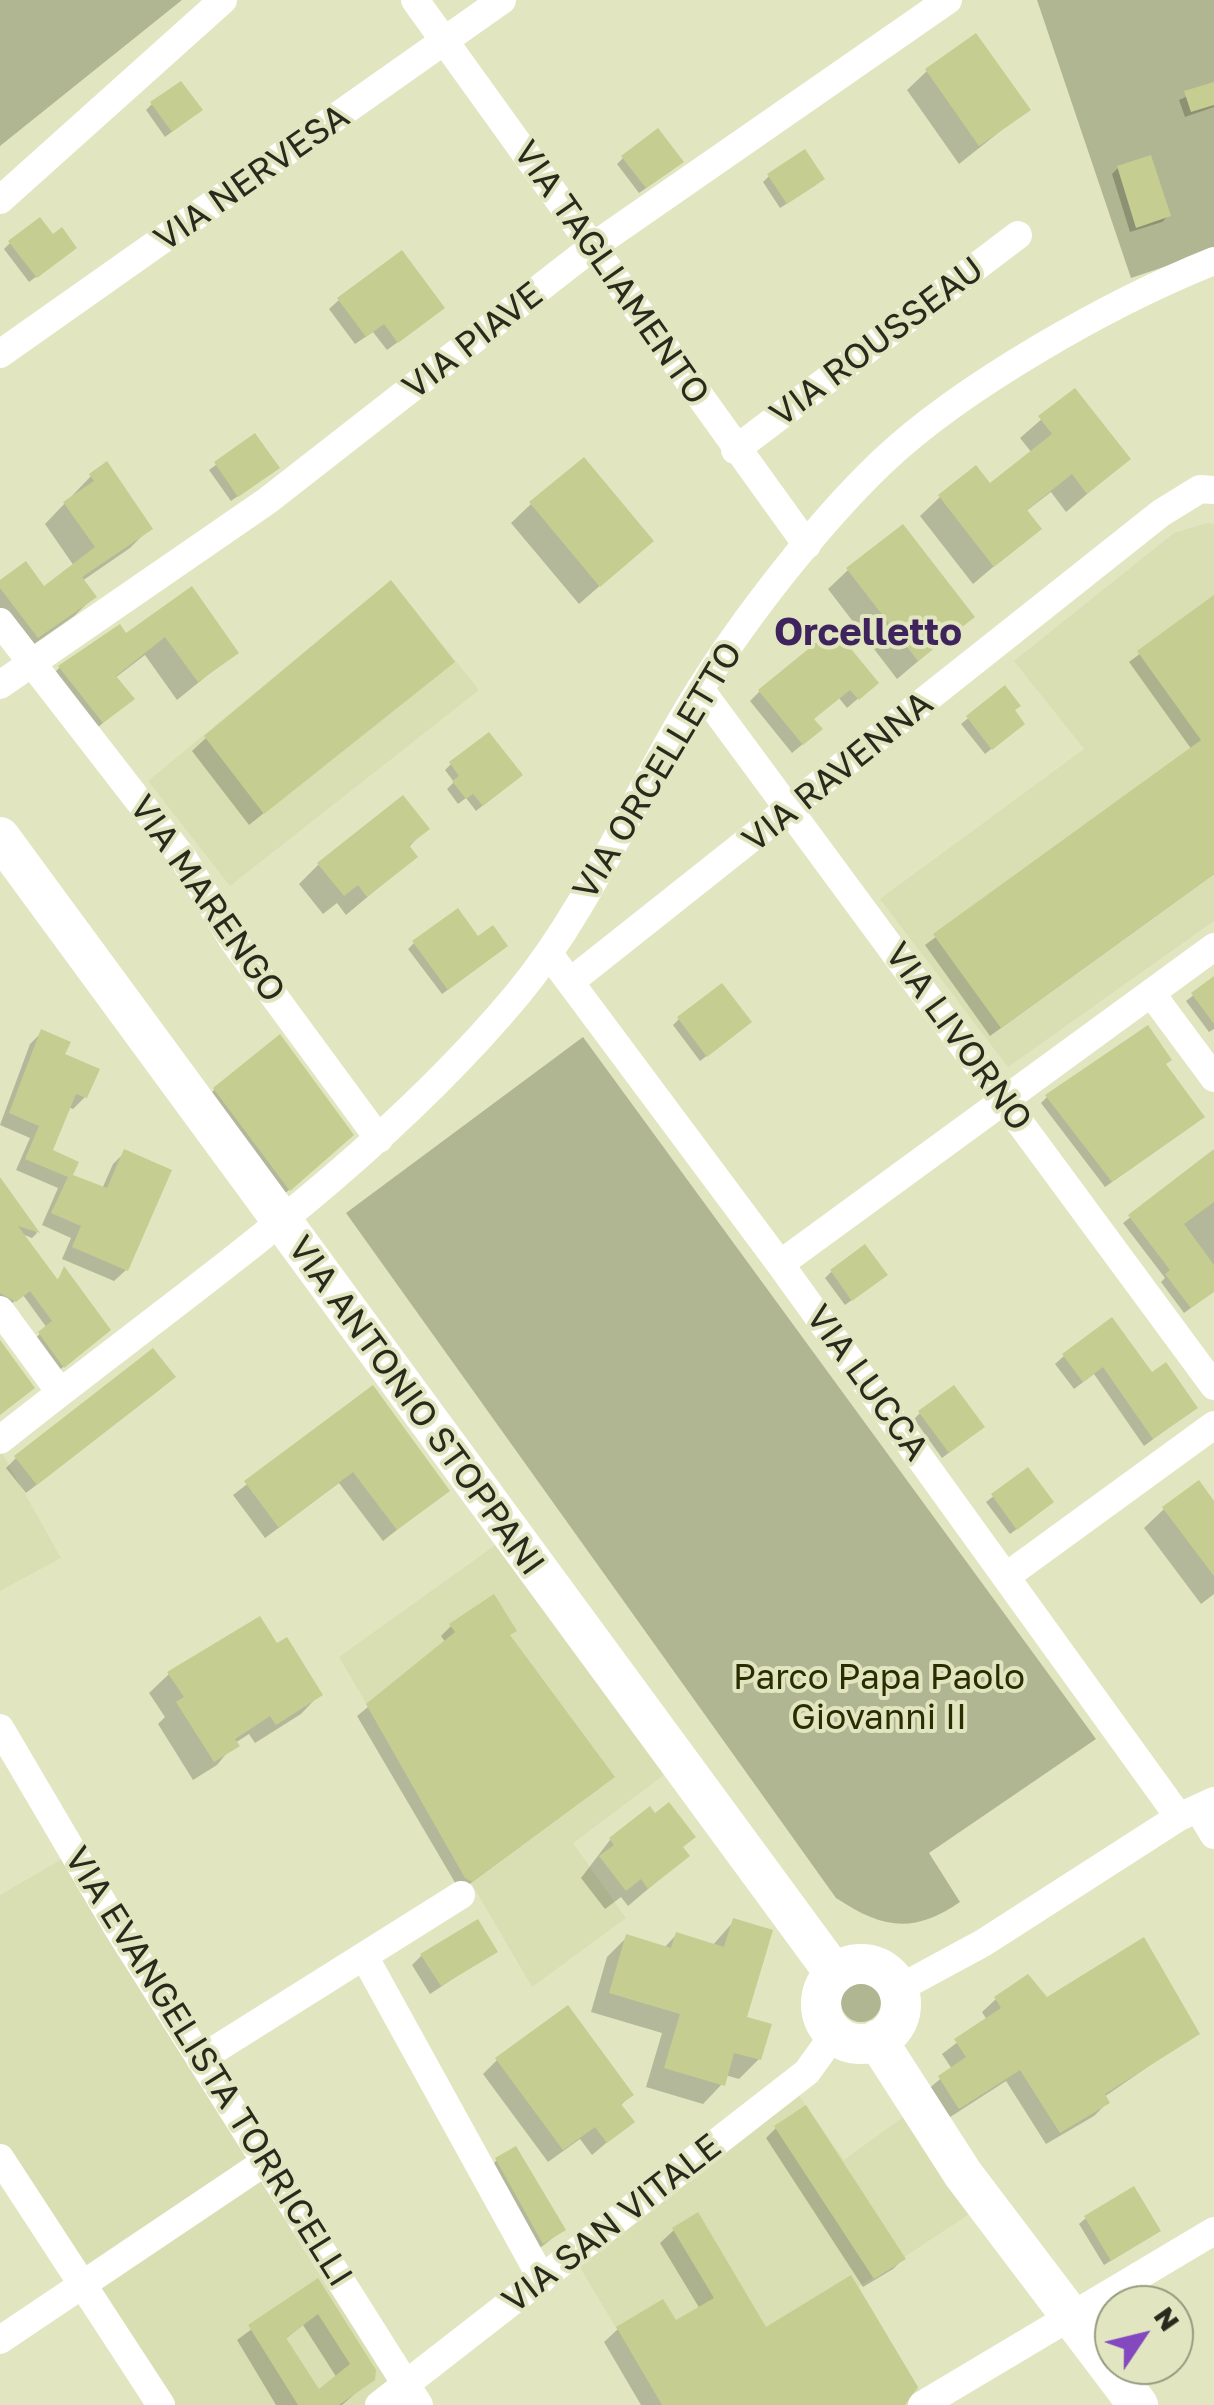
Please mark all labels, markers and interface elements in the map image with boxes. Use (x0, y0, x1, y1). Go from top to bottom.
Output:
street label: VIA NERVESA (147, 95, 357, 261)
street label: VIA TAGLIAMENTO (504, 133, 718, 413)
street label: VIA ROUSSEAU (762, 248, 992, 436)
street label: VIA PIAVE (395, 273, 551, 409)
district label: Orcelletto (774, 610, 962, 656)
street label: VIA ORCELLETTO (565, 635, 751, 907)
street label: VIA RAVENNA (735, 683, 941, 861)
street label: VIA MARENGO (120, 788, 294, 1010)
street label: VIA LIVORNO (876, 935, 1040, 1139)
street label: VIA ANTONIO STOPPANI (279, 1228, 553, 1584)
street label: VIA LUCCA (797, 1297, 937, 1469)
park label: Parco Papa Paolo Giovanni II (733, 1657, 1025, 1739)
street label: VIA EVANGELISTA TORRICELLI (55, 1839, 361, 2295)
street label: VIA SAN VITALE (494, 2126, 730, 2322)
north arrow (1094, 2285, 1194, 2385)
text: N (1148, 2300, 1187, 2337)

